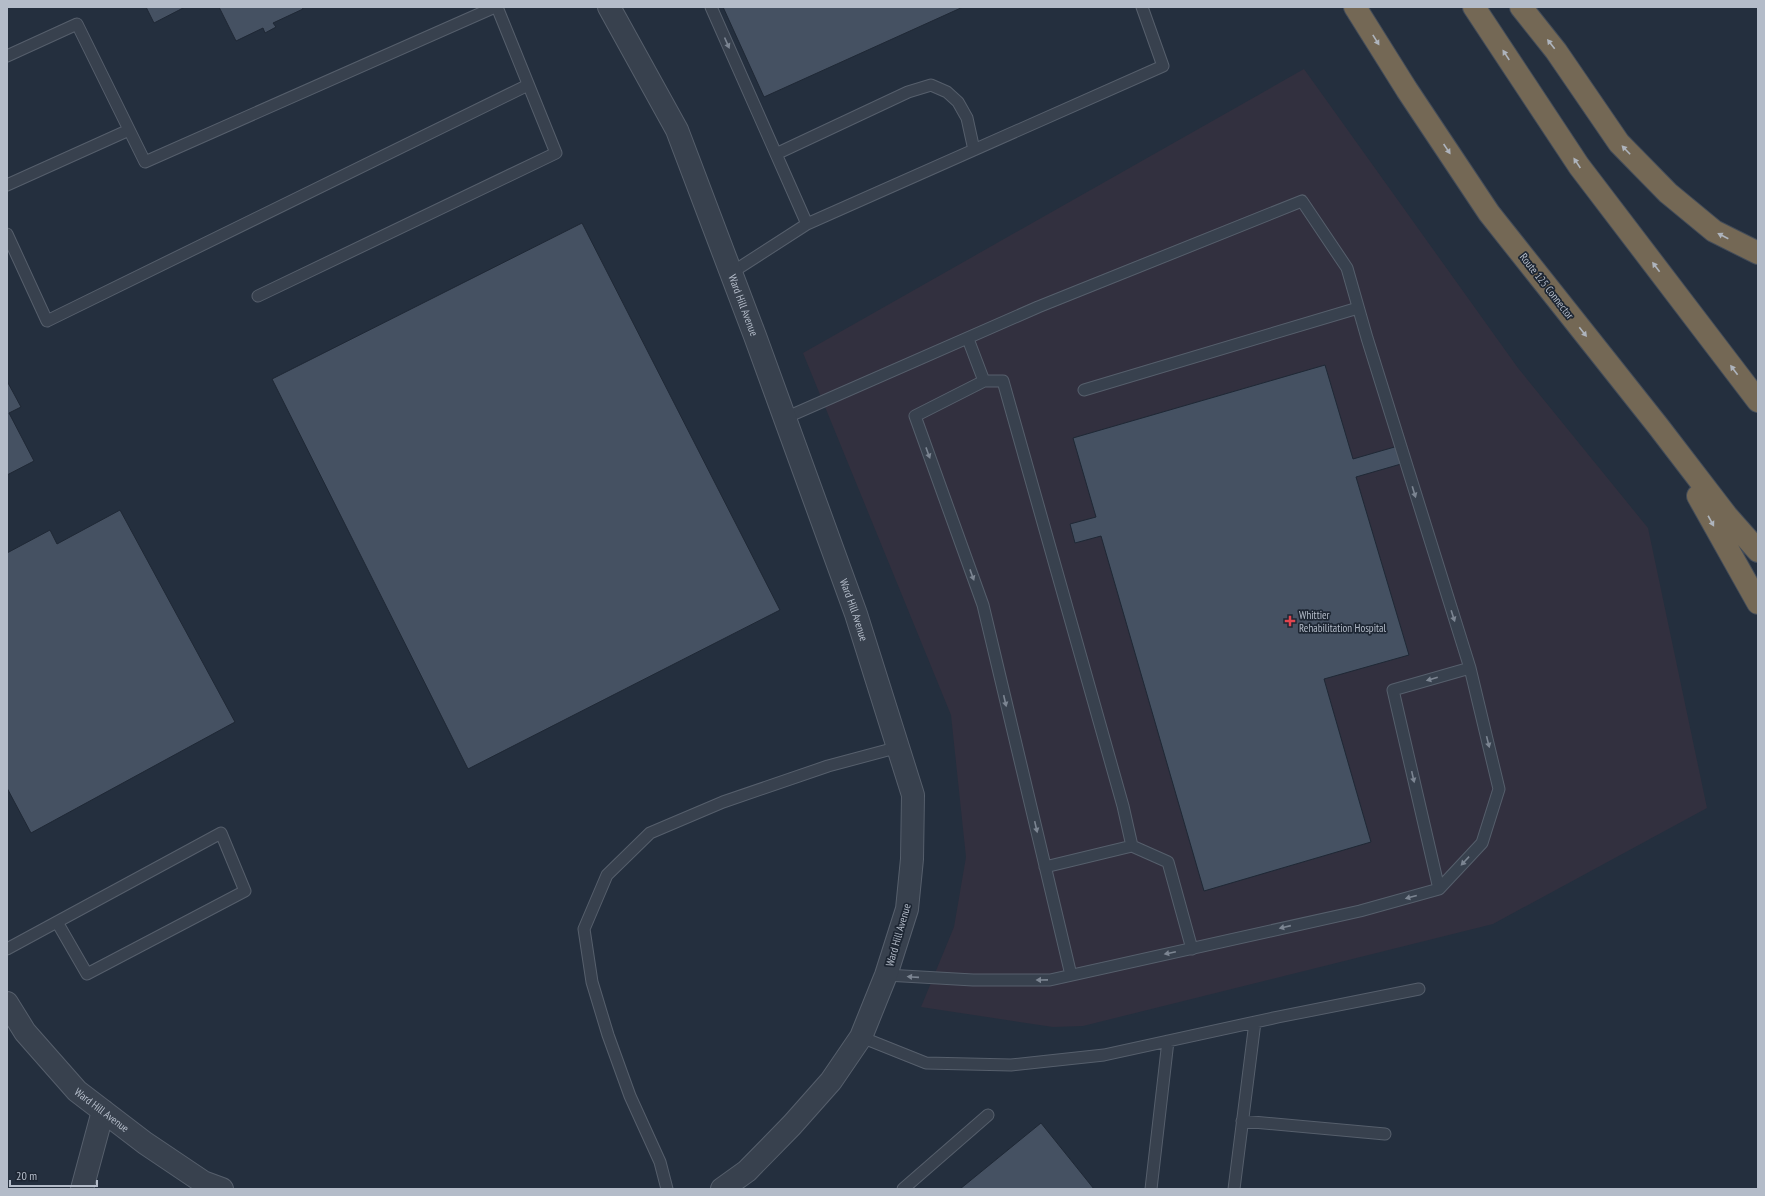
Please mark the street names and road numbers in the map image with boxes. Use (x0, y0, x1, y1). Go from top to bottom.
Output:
street label: Route 125 Connector (1517, 250, 1577, 322)
street label: Ward Hill Avenue (725, 272, 762, 339)
street label: Ward Hill Avenue (837, 577, 871, 643)
street label: Ward Hill Avenue (882, 901, 914, 968)
street label: Ward Hill Avenue (72, 1085, 132, 1136)

